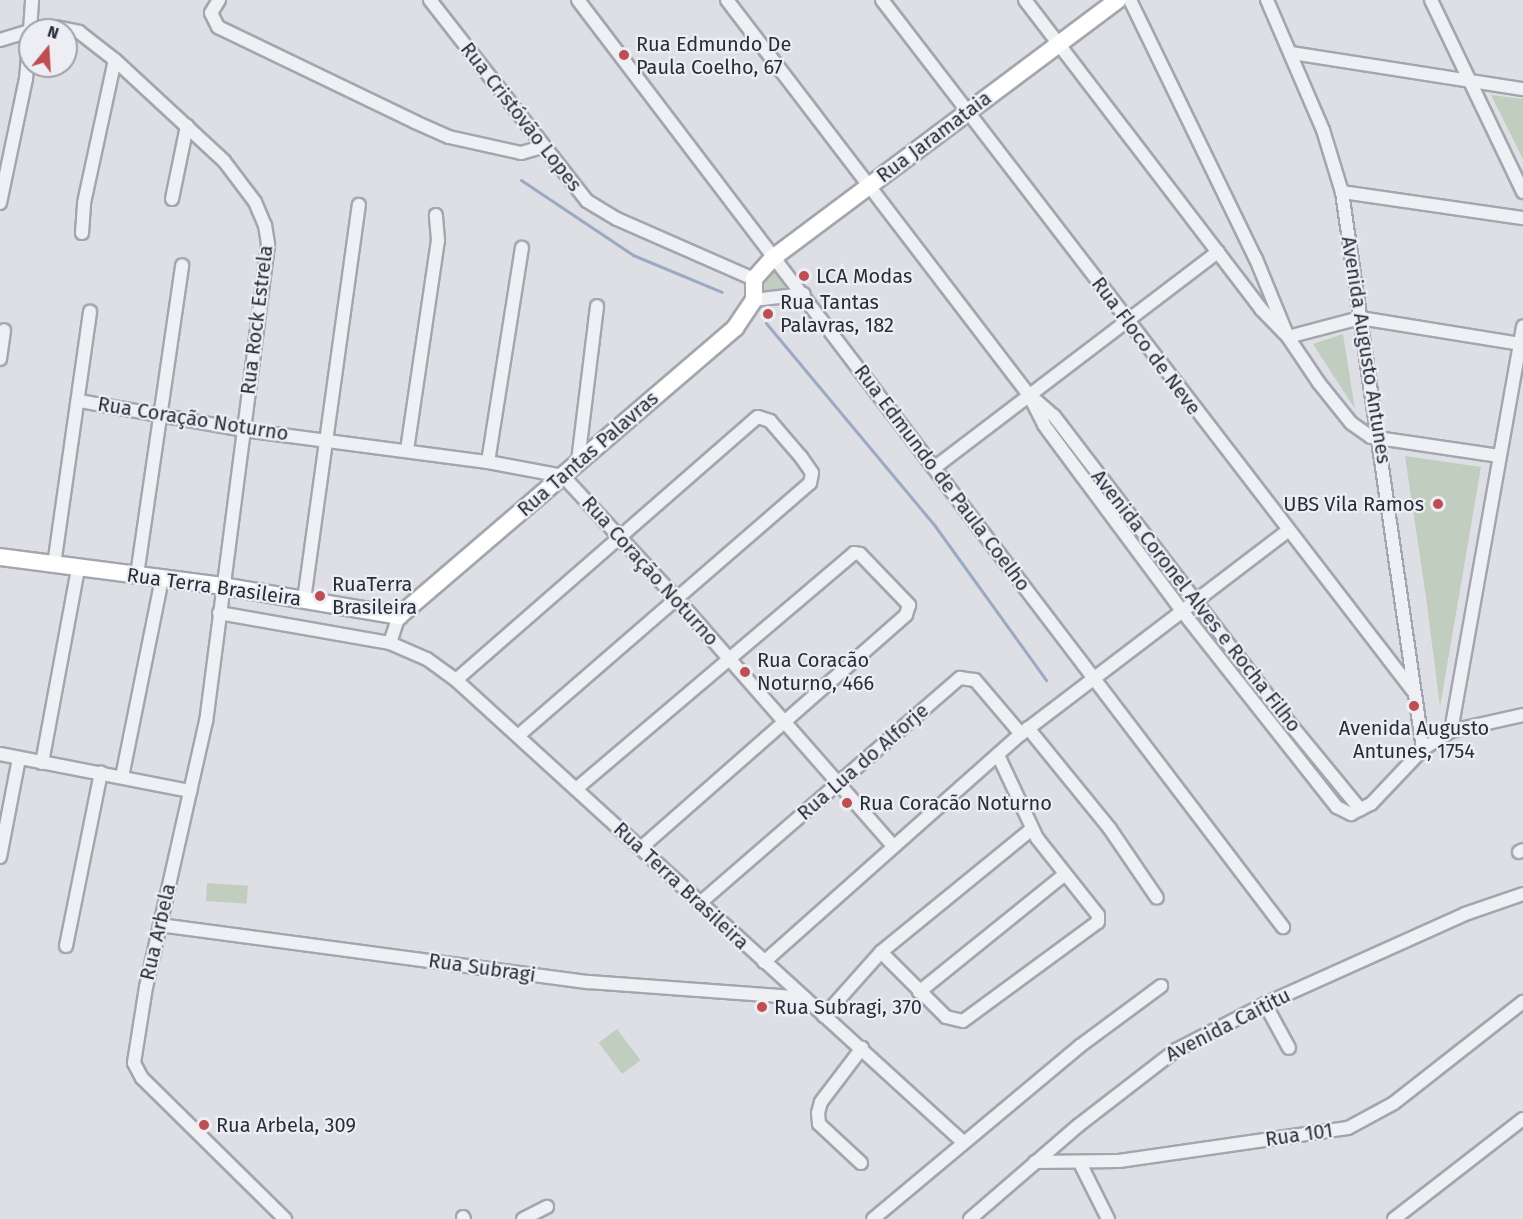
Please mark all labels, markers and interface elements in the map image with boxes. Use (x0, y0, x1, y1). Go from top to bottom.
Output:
north arrow (18, 18, 78, 78)
text: N (45, 22, 61, 43)
place label: Rua Edmundo De Paula Coelho, 67 (636, 32, 791, 79)
street label: Rua Cristóvão Lopes (455, 38, 587, 196)
marker: Rua Edmundo De Paula Coelho, 67 (617, 48, 631, 62)
street label: Rua Jaramataia (872, 86, 996, 188)
street label: Avenida Augusto Antunes (1336, 235, 1396, 465)
street label: Rua Rock Estrela (236, 244, 278, 396)
place label: LCA Modas (816, 264, 912, 288)
marker: LCA Modas (797, 269, 811, 283)
street label: Rua Floco de Neve (1086, 272, 1206, 420)
place label: Rua Tantas Palavras, 182 (780, 290, 894, 337)
marker: Rua Tantas Palavras, 182 (761, 307, 775, 321)
street label: Rua Edmundo de Paula Coelho (849, 360, 1035, 596)
street label: Rua Tantas Palavras (513, 386, 663, 522)
street label: Rua Coração Noturno (96, 392, 290, 446)
street label: Avenida Coronel Alves e Rocha Filho (1086, 465, 1306, 737)
street label: Rua Coração Noturno (577, 491, 723, 651)
place label: UBS Vila Ramos (1283, 492, 1424, 516)
marker: UBS Vila Ramos (1429, 495, 1447, 513)
street label: Rua Terra Brasileira (125, 563, 303, 611)
place label: RuaTerra Brasileira (332, 572, 417, 619)
marker: RuaTerra Brasileira (313, 589, 327, 603)
place label: Rua Coracão Noturno, 466 (757, 648, 874, 695)
marker: Rua Coracão Noturno, 466 (738, 665, 752, 679)
street label: Rua Lua do Alforje (793, 699, 933, 825)
marker: Avenida Augusto Antunes, 1754 (1407, 699, 1421, 713)
place label: Avenida Augusto Antunes, 1754 (1339, 716, 1489, 763)
place label: Rua Coracão Noturno (859, 791, 1052, 815)
marker: Rua Coracão Noturno (840, 796, 854, 810)
street label: Rua Terra Brasileira (608, 817, 754, 955)
street label: Rua Arbela (135, 881, 181, 983)
street label: Rua Subragi (427, 949, 537, 987)
street label: Avenida Caititu (1162, 983, 1294, 1067)
place label: Rua Subragi, 370 (774, 995, 922, 1019)
marker: Rua Subragi, 370 (755, 1000, 769, 1014)
place label: Rua Arbela, 309 (216, 1113, 356, 1137)
marker: Rua Arbela, 309 (197, 1118, 211, 1132)
street label: Rua 101 (1264, 1118, 1334, 1152)

